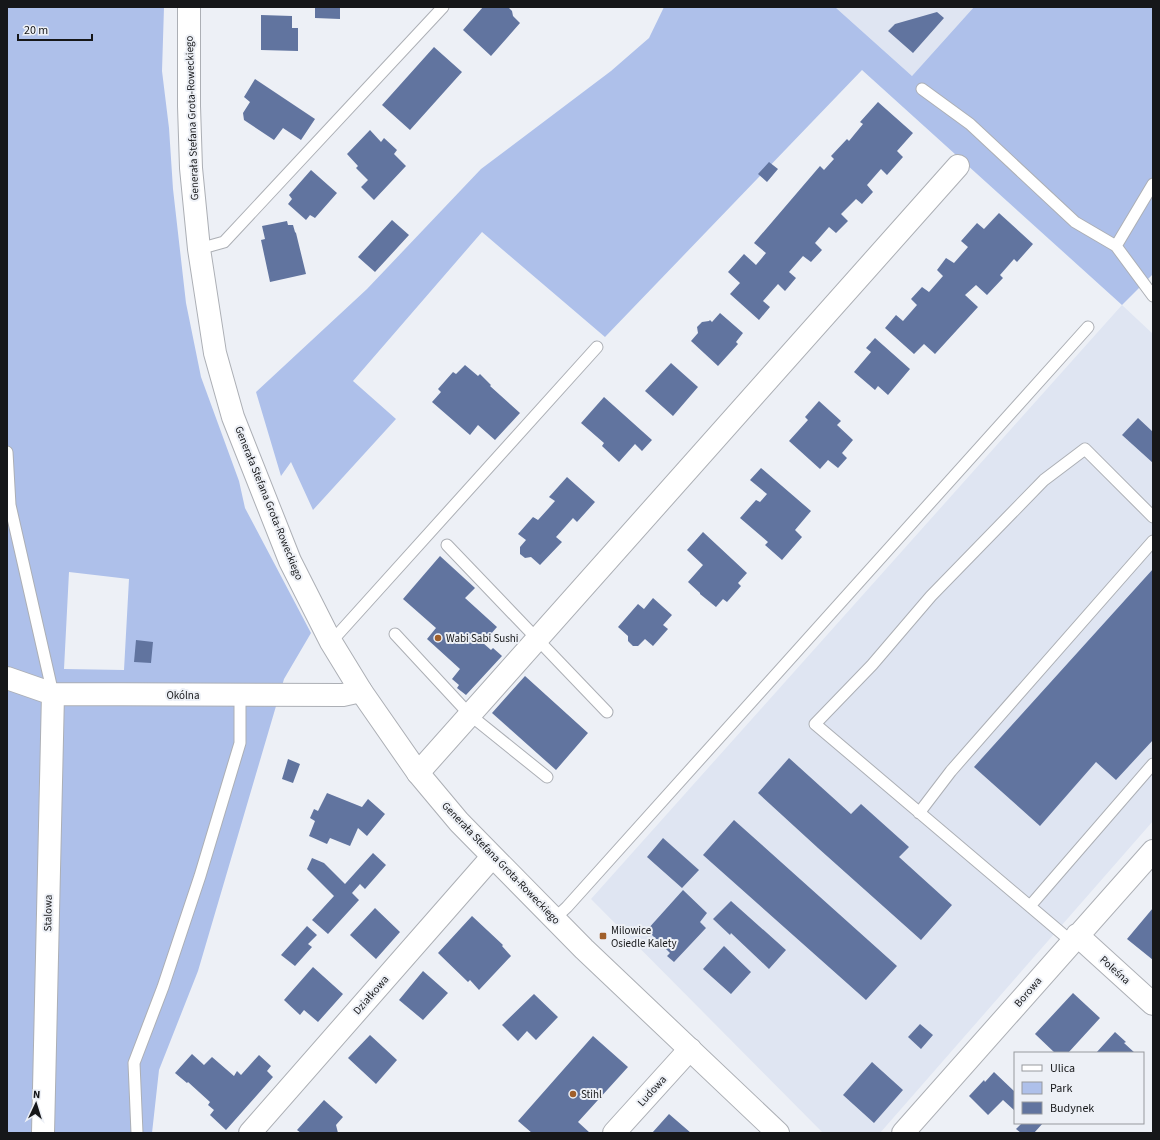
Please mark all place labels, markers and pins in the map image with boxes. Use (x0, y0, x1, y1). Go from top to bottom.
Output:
place label: Wabi Sabi Sushi (446, 631, 519, 646)
marker: Wabi Sabi Sushi (433, 633, 443, 643)
place label: Milowice Osiedle Kalety (611, 923, 677, 951)
marker: Milowice Osiedle Kalety (598, 931, 608, 941)
place label: Stihl (581, 1087, 602, 1102)
marker: Stihl (568, 1089, 578, 1099)

